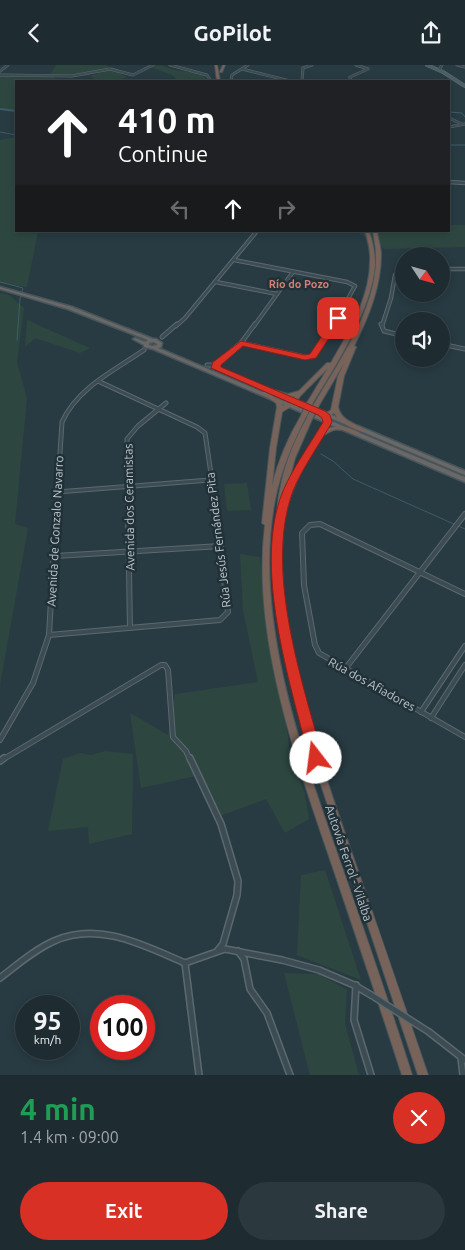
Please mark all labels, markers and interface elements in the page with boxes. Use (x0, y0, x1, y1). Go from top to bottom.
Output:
icon: back (20, 19, 48, 47)
icon: share (417, 19, 445, 47)
text: GoPilot (194, 20, 271, 45)
icon: ahead (35, 100, 100, 165)
text: 410 m (118, 100, 216, 140)
text: Continue (118, 141, 208, 166)
icon: left (166, 195, 194, 223)
icon: ahead (219, 195, 247, 223)
icon: right (272, 195, 300, 223)
north arrow (395, 247, 450, 303)
map controls (395, 247, 450, 367)
district label: Río do Pozo (269, 278, 330, 290)
pin (317, 297, 359, 339)
icon: arrive (324, 304, 352, 332)
button: sound (395, 312, 450, 367)
street label: Avenida dos Ceramistas (121, 443, 137, 571)
street label: Avenida de Gonzalo Navarro (45, 455, 65, 607)
street label: Rúa Jesús Fernández Pita (203, 472, 233, 608)
street label: Rúa dos Afiadores (326, 655, 418, 713)
position arrow (289, 731, 341, 783)
street label: Autovía Ferrol - Vilalba (323, 803, 375, 923)
speed limit sign: 100 (90, 995, 155, 1060)
text: 95 (33, 1007, 62, 1035)
text: km/h (34, 1033, 61, 1046)
text: 4 min (20, 1092, 96, 1126)
button: close (393, 1092, 445, 1144)
text: 1.4 km · 09:00 (20, 1128, 119, 1146)
button: Exit (20, 1182, 228, 1240)
button: Share (238, 1182, 445, 1240)

